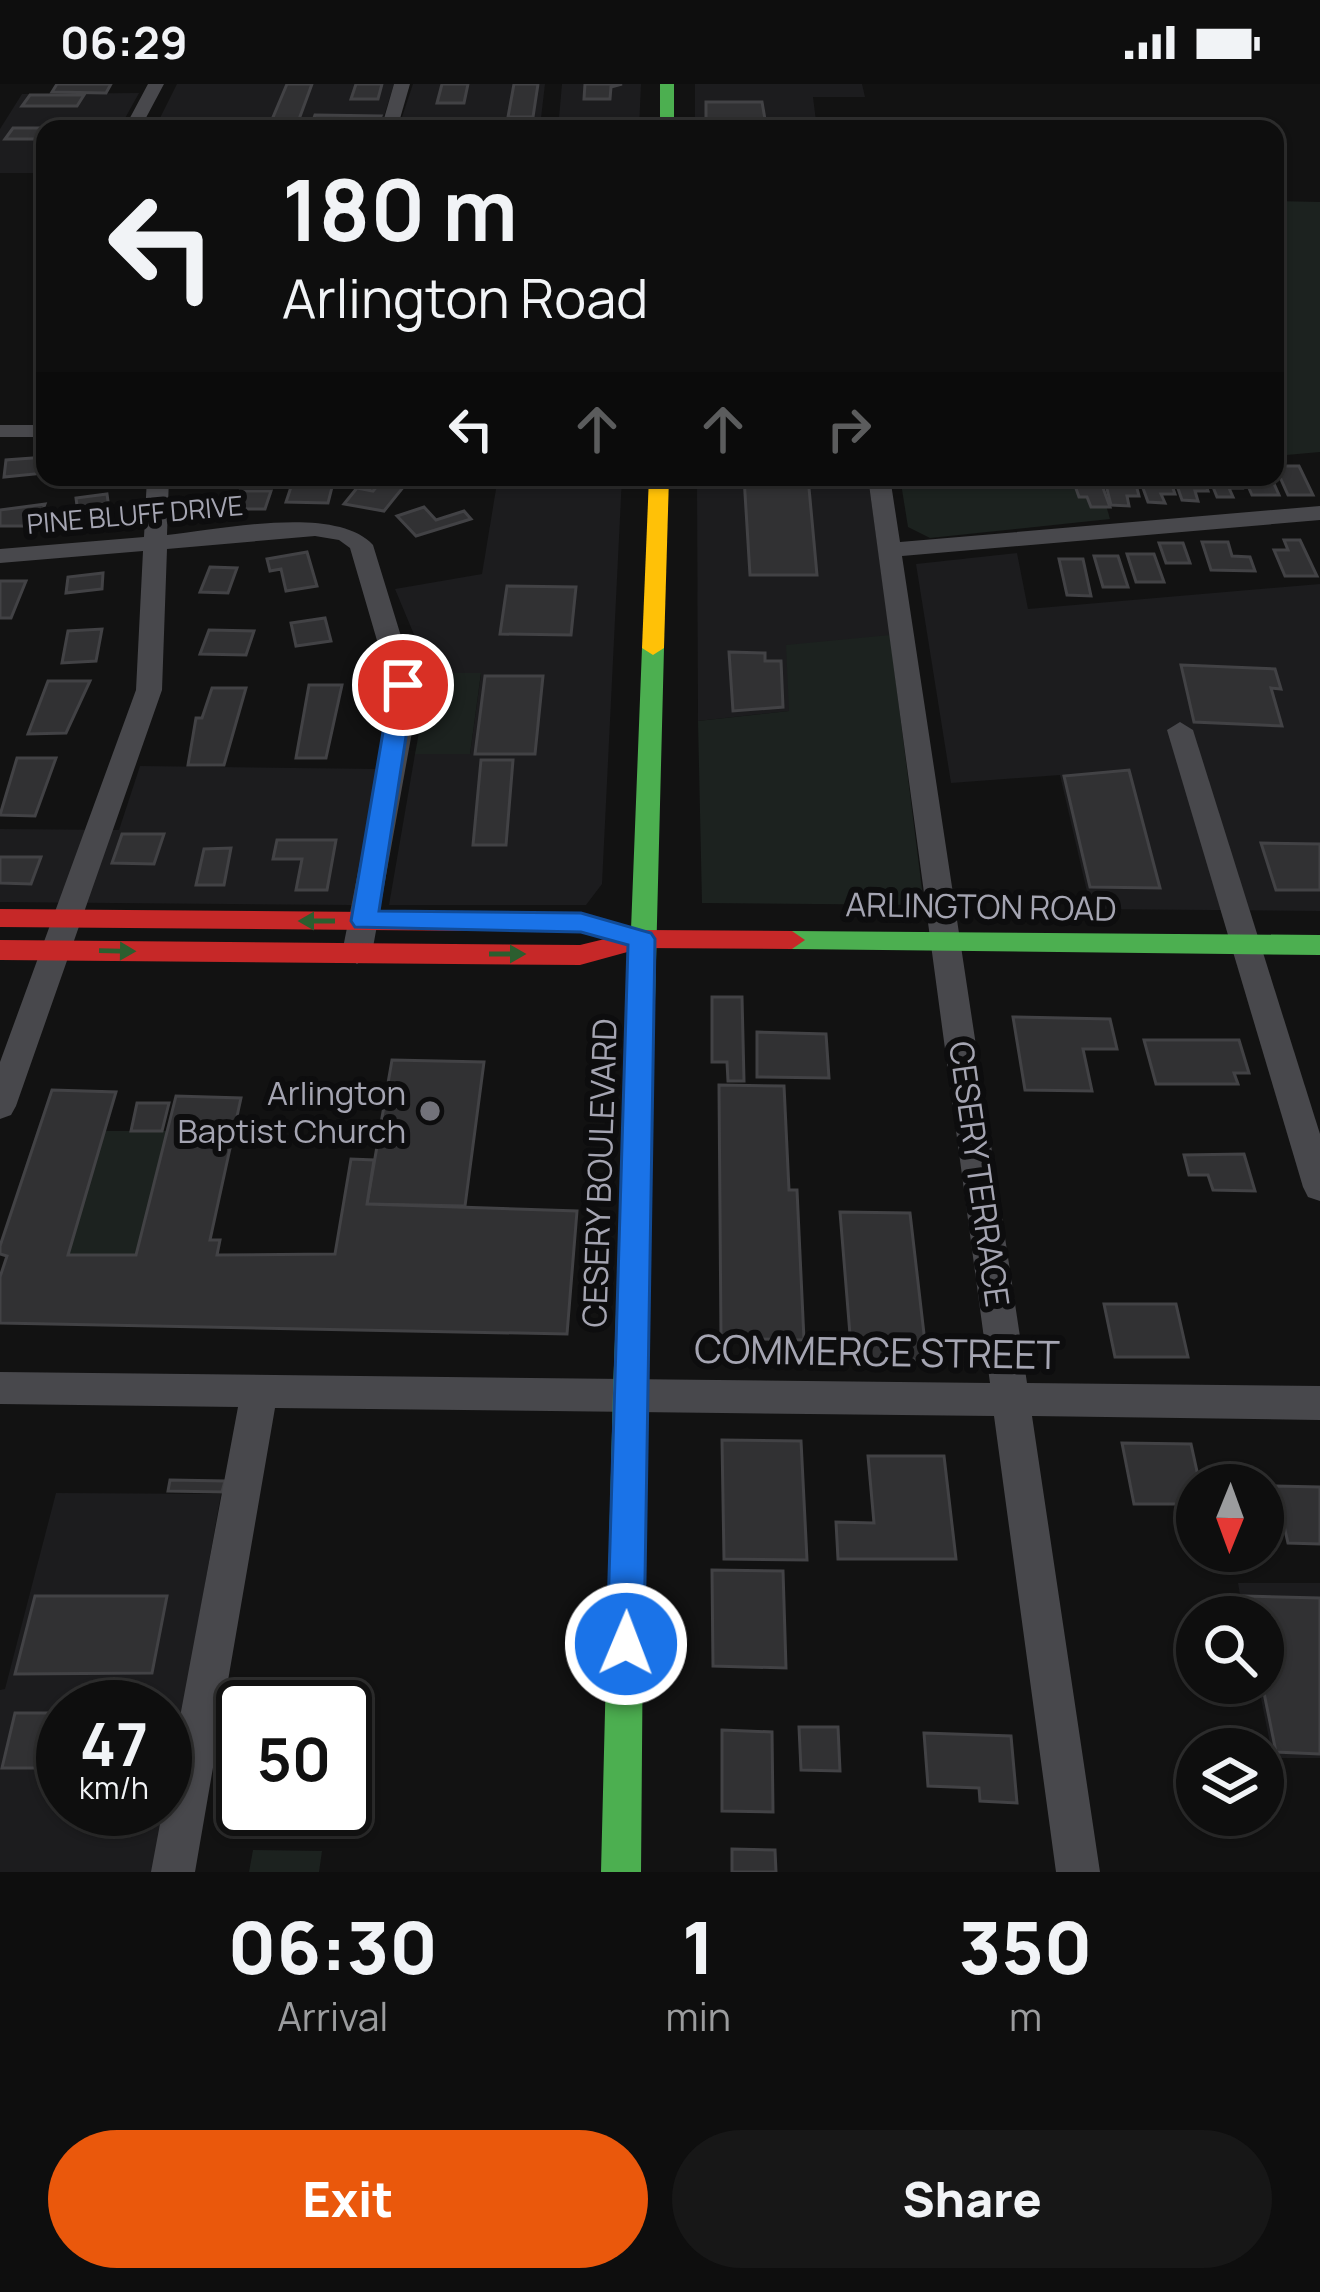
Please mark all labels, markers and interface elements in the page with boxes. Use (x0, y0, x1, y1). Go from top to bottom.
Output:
text: 06:29 (60, 11, 188, 73)
text: 180 m (282, 151, 518, 266)
icon: left (84, 168, 240, 324)
text: Arlington Road (282, 260, 648, 334)
icon: left (438, 396, 504, 462)
icon: ahead (564, 396, 630, 462)
icon: ahead (690, 396, 756, 462)
icon: right (816, 396, 882, 462)
street label: PINE BLUFF DRIVE (25, 486, 245, 542)
pin (352, 634, 454, 736)
icon: arrive (370, 652, 436, 718)
street label: ARLINGTON ROAD (845, 881, 1117, 931)
one-way arrow (297, 911, 335, 930)
one-way arrow (99, 941, 137, 961)
one-way arrow (489, 945, 527, 964)
street label: CESERY BOULEVARD (571, 1018, 627, 1328)
street label: CESERY TERRACE (939, 1038, 1021, 1310)
place label: Arlington Baptist Church (178, 1070, 406, 1153)
marker: Arlington Baptist Church (417, 1098, 443, 1124)
street label: COMMERCE STREET (694, 1321, 1060, 1381)
north arrow (1176, 1464, 1284, 1572)
map controls (1176, 1464, 1284, 1836)
position arrow (563, 1581, 689, 1707)
button: search (1176, 1596, 1284, 1704)
speed limit sign: 50 (216, 1680, 372, 1836)
text: 47 (80, 1702, 148, 1784)
button: layers (1176, 1728, 1284, 1836)
text: km/h (79, 1767, 149, 1808)
text: 06:30 (228, 1897, 438, 1996)
text: 1 (682, 1897, 715, 1996)
text: 350 (959, 1897, 1092, 1996)
text: Arrival (277, 1989, 388, 2043)
text: min (666, 1989, 731, 2043)
text: m (1009, 1989, 1042, 2043)
button: Exit (48, 2130, 648, 2268)
button: Share (672, 2130, 1272, 2268)

